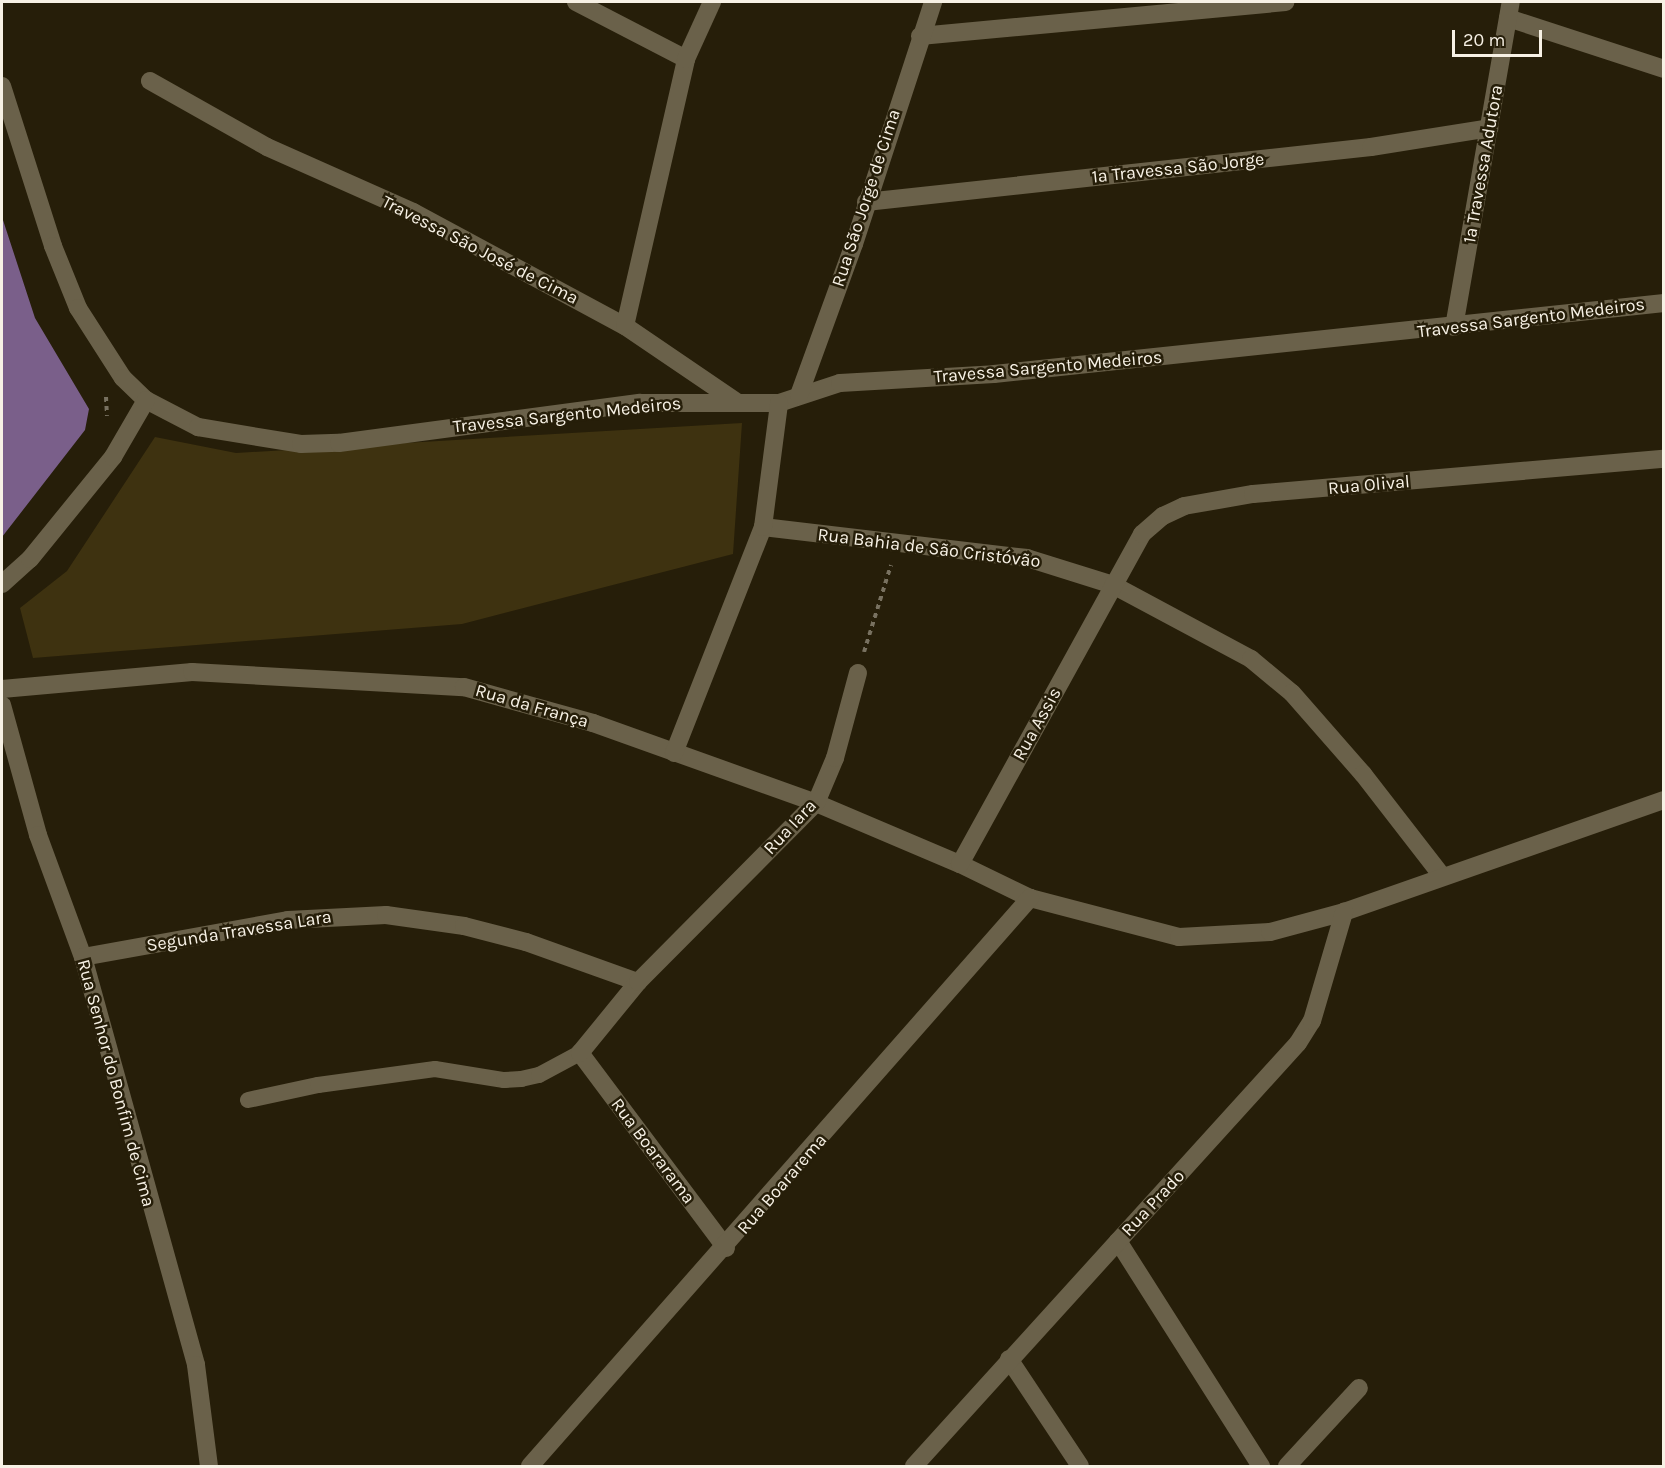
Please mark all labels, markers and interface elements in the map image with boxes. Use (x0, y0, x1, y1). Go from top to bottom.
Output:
scale bar (1455, 18, 1545, 56)
text: 20 m (1463, 29, 1505, 51)
street label: 1ª Travessa Adutora (1458, 83, 1508, 245)
street label: Rua São Jorge de Cima (827, 107, 905, 289)
street label: 1ª Travessa São Jorge (1091, 148, 1265, 188)
street label: Travessa São José de Cima (378, 191, 582, 309)
street label: Travessa Sargento Medeiros (1416, 293, 1646, 343)
street label: Travessa Sargento Medeiros (933, 346, 1163, 388)
street label: Travessa Sargento Medeiros (452, 392, 682, 438)
street label: Rua Olival (1327, 471, 1411, 499)
street label: Rua Bahia de São Cristóvão (816, 524, 1042, 572)
street label: Rua da França (473, 680, 591, 732)
street label: Rua Assis (1008, 684, 1066, 764)
street label: Rua Iara (759, 795, 821, 859)
street label: Segunda Travessa Lara (145, 906, 333, 956)
street label: Rua Senhor do Bonfim de Cima (73, 957, 159, 1209)
street label: Rua Boararama (606, 1094, 700, 1208)
street label: Rua Boararema (733, 1129, 831, 1239)
street label: Rua Prado (1117, 1165, 1189, 1241)

